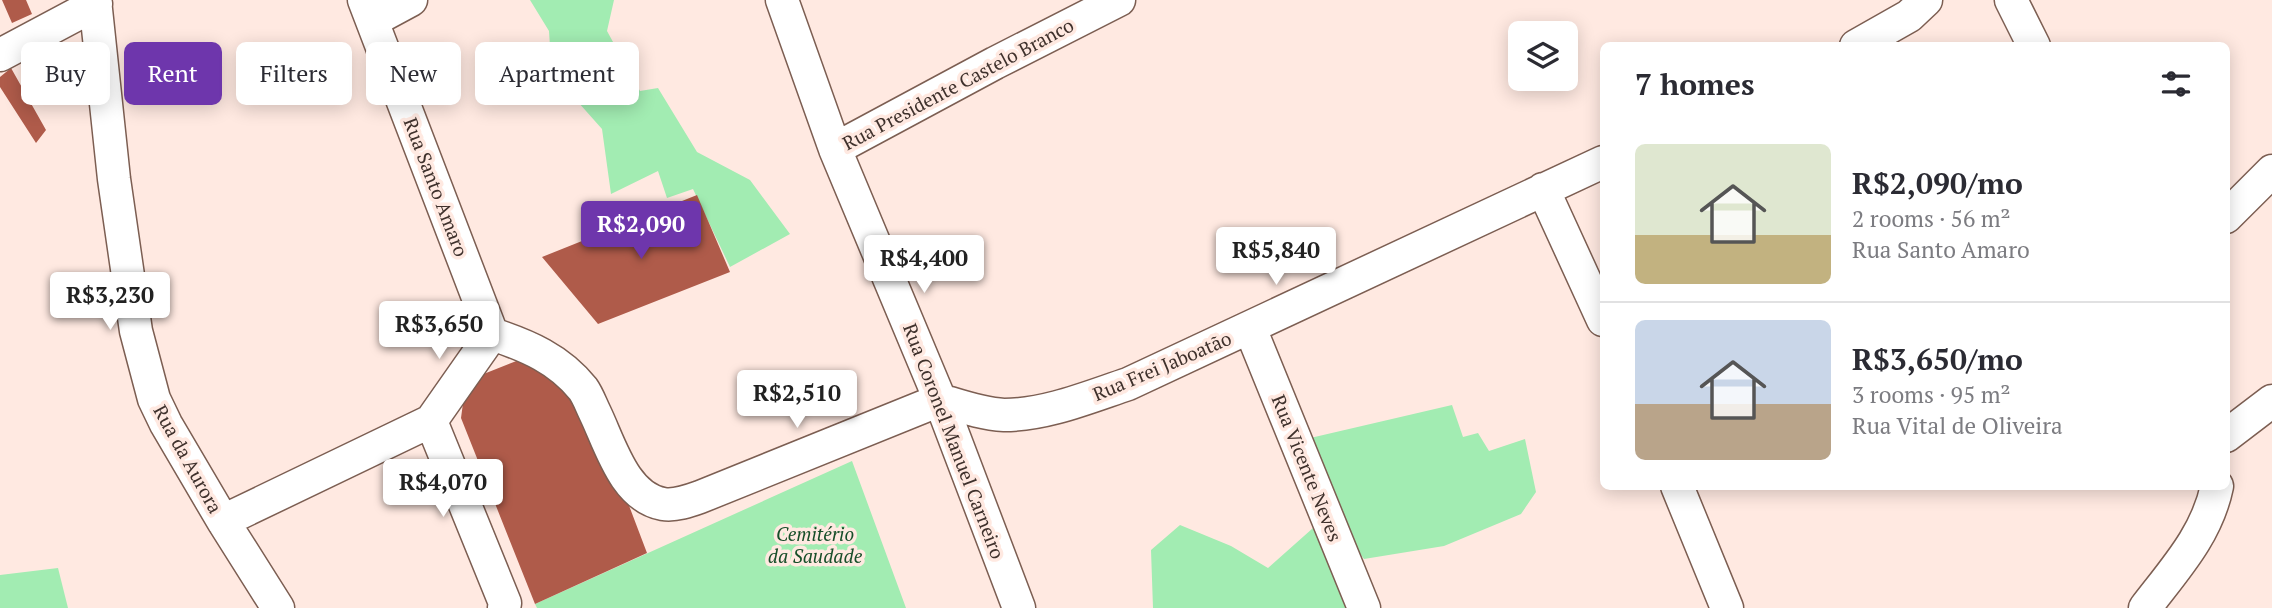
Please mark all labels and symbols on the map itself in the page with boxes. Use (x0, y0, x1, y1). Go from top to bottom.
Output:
street label: Rua Presidente Castelo Branco (838, 12, 1078, 155)
street label: Rua Santo Amaro (398, 114, 474, 260)
pin: R$2,090 (576, 202, 706, 261)
pin: R$5,840 (1211, 228, 1341, 287)
pin: R$4,400 (859, 236, 989, 295)
pin: R$3,230 (45, 272, 175, 332)
pin: R$3,650 (374, 302, 504, 361)
street label: Rua Coronel Manuel Carneiro (898, 320, 1011, 562)
street label: Rua Frei Jaboatão (1089, 325, 1235, 406)
pin: R$2,510 (732, 370, 862, 430)
street label: Rua Vicente Neves (1267, 391, 1348, 545)
street label: Rua da Aurora (148, 400, 229, 518)
pin: R$4,070 (378, 460, 508, 519)
park label: Cemitério da Saudade (768, 521, 863, 568)

